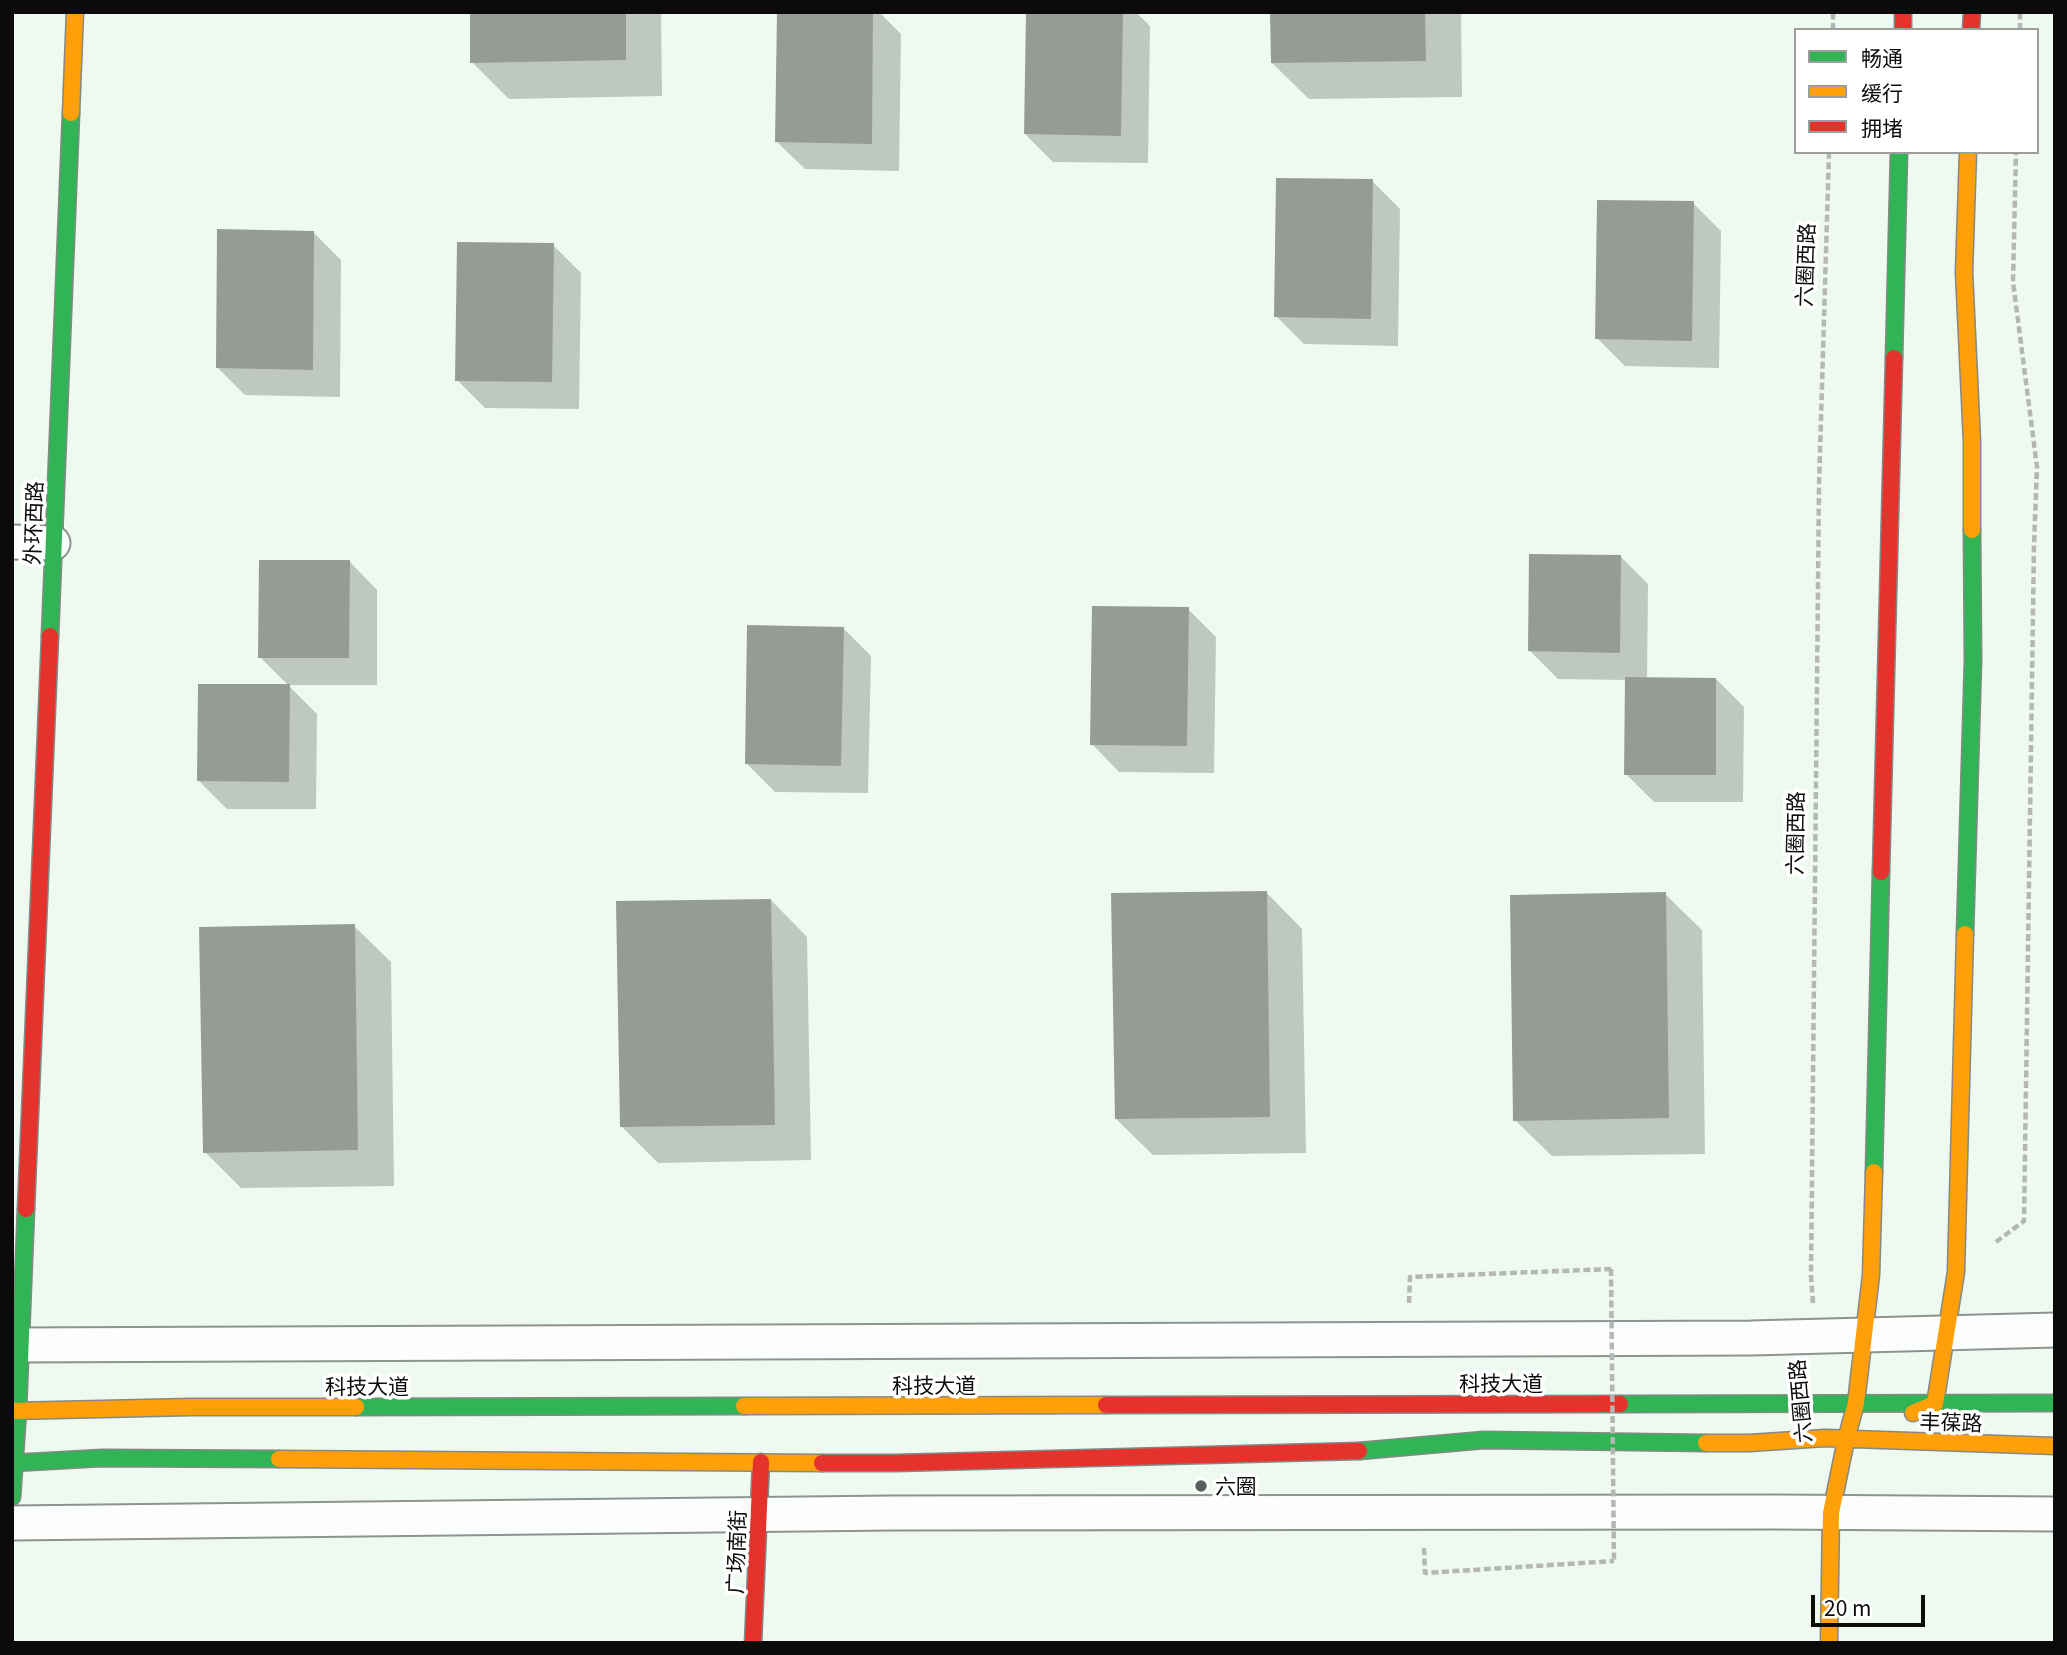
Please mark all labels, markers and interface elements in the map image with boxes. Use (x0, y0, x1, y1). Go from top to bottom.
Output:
legend (1794, 28, 2039, 154)
text: 畅通 (1861, 42, 1903, 72)
text: 缓行 (1861, 77, 1903, 107)
text: 拥堵 (1861, 112, 1903, 142)
street label: 六圈西路 (1791, 223, 1819, 307)
street label: 外环西路 (19, 481, 47, 565)
street label: 六圈西路 (1782, 791, 1808, 875)
street label: 六圈西路 (1784, 1358, 1816, 1444)
street label: 科技大道 (1459, 1370, 1543, 1396)
street label: 科技大道 (892, 1372, 976, 1398)
street label: 科技大道 (325, 1373, 409, 1399)
street label: 丰葆路 (1919, 1408, 1983, 1436)
place label: 六圈 (1215, 1473, 1257, 1499)
marker: 六圈 (1193, 1478, 1209, 1494)
street label: 广场南街 (722, 1510, 750, 1594)
scale bar (1815, 1582, 1929, 1626)
text: 20 m (1824, 1592, 1871, 1622)

